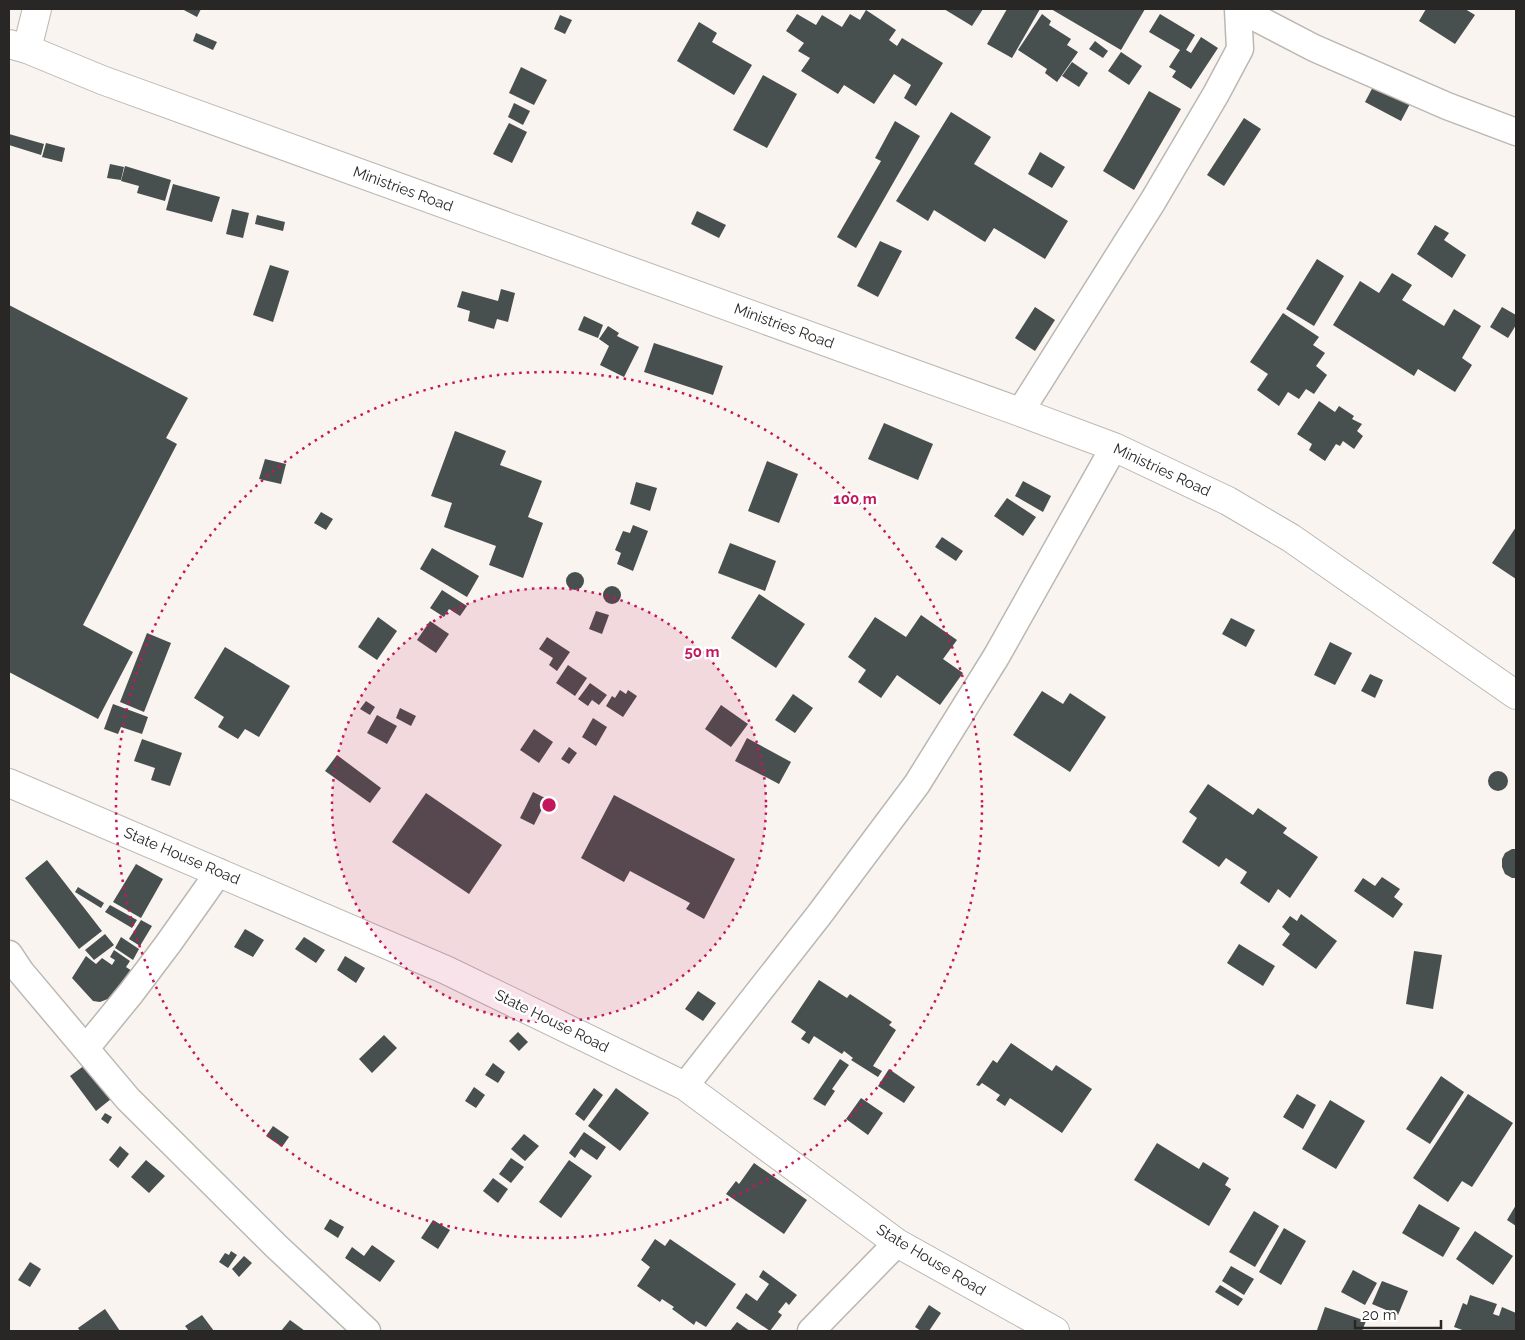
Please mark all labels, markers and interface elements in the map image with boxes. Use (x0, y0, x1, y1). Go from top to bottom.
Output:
street label: Ministries Road (351, 163, 455, 215)
street label: Ministries Road (732, 300, 836, 352)
street label: Ministries Road (1111, 440, 1213, 500)
text: 100 m (833, 490, 877, 508)
text: 50 m (684, 643, 720, 661)
centre of rings (540, 796, 558, 814)
street label: State House Road (121, 823, 243, 889)
street label: State House Road (492, 986, 612, 1056)
street label: State House Road (873, 1220, 989, 1300)
scale bar (1355, 1298, 1441, 1330)
text: 20 m (1362, 1306, 1397, 1324)

